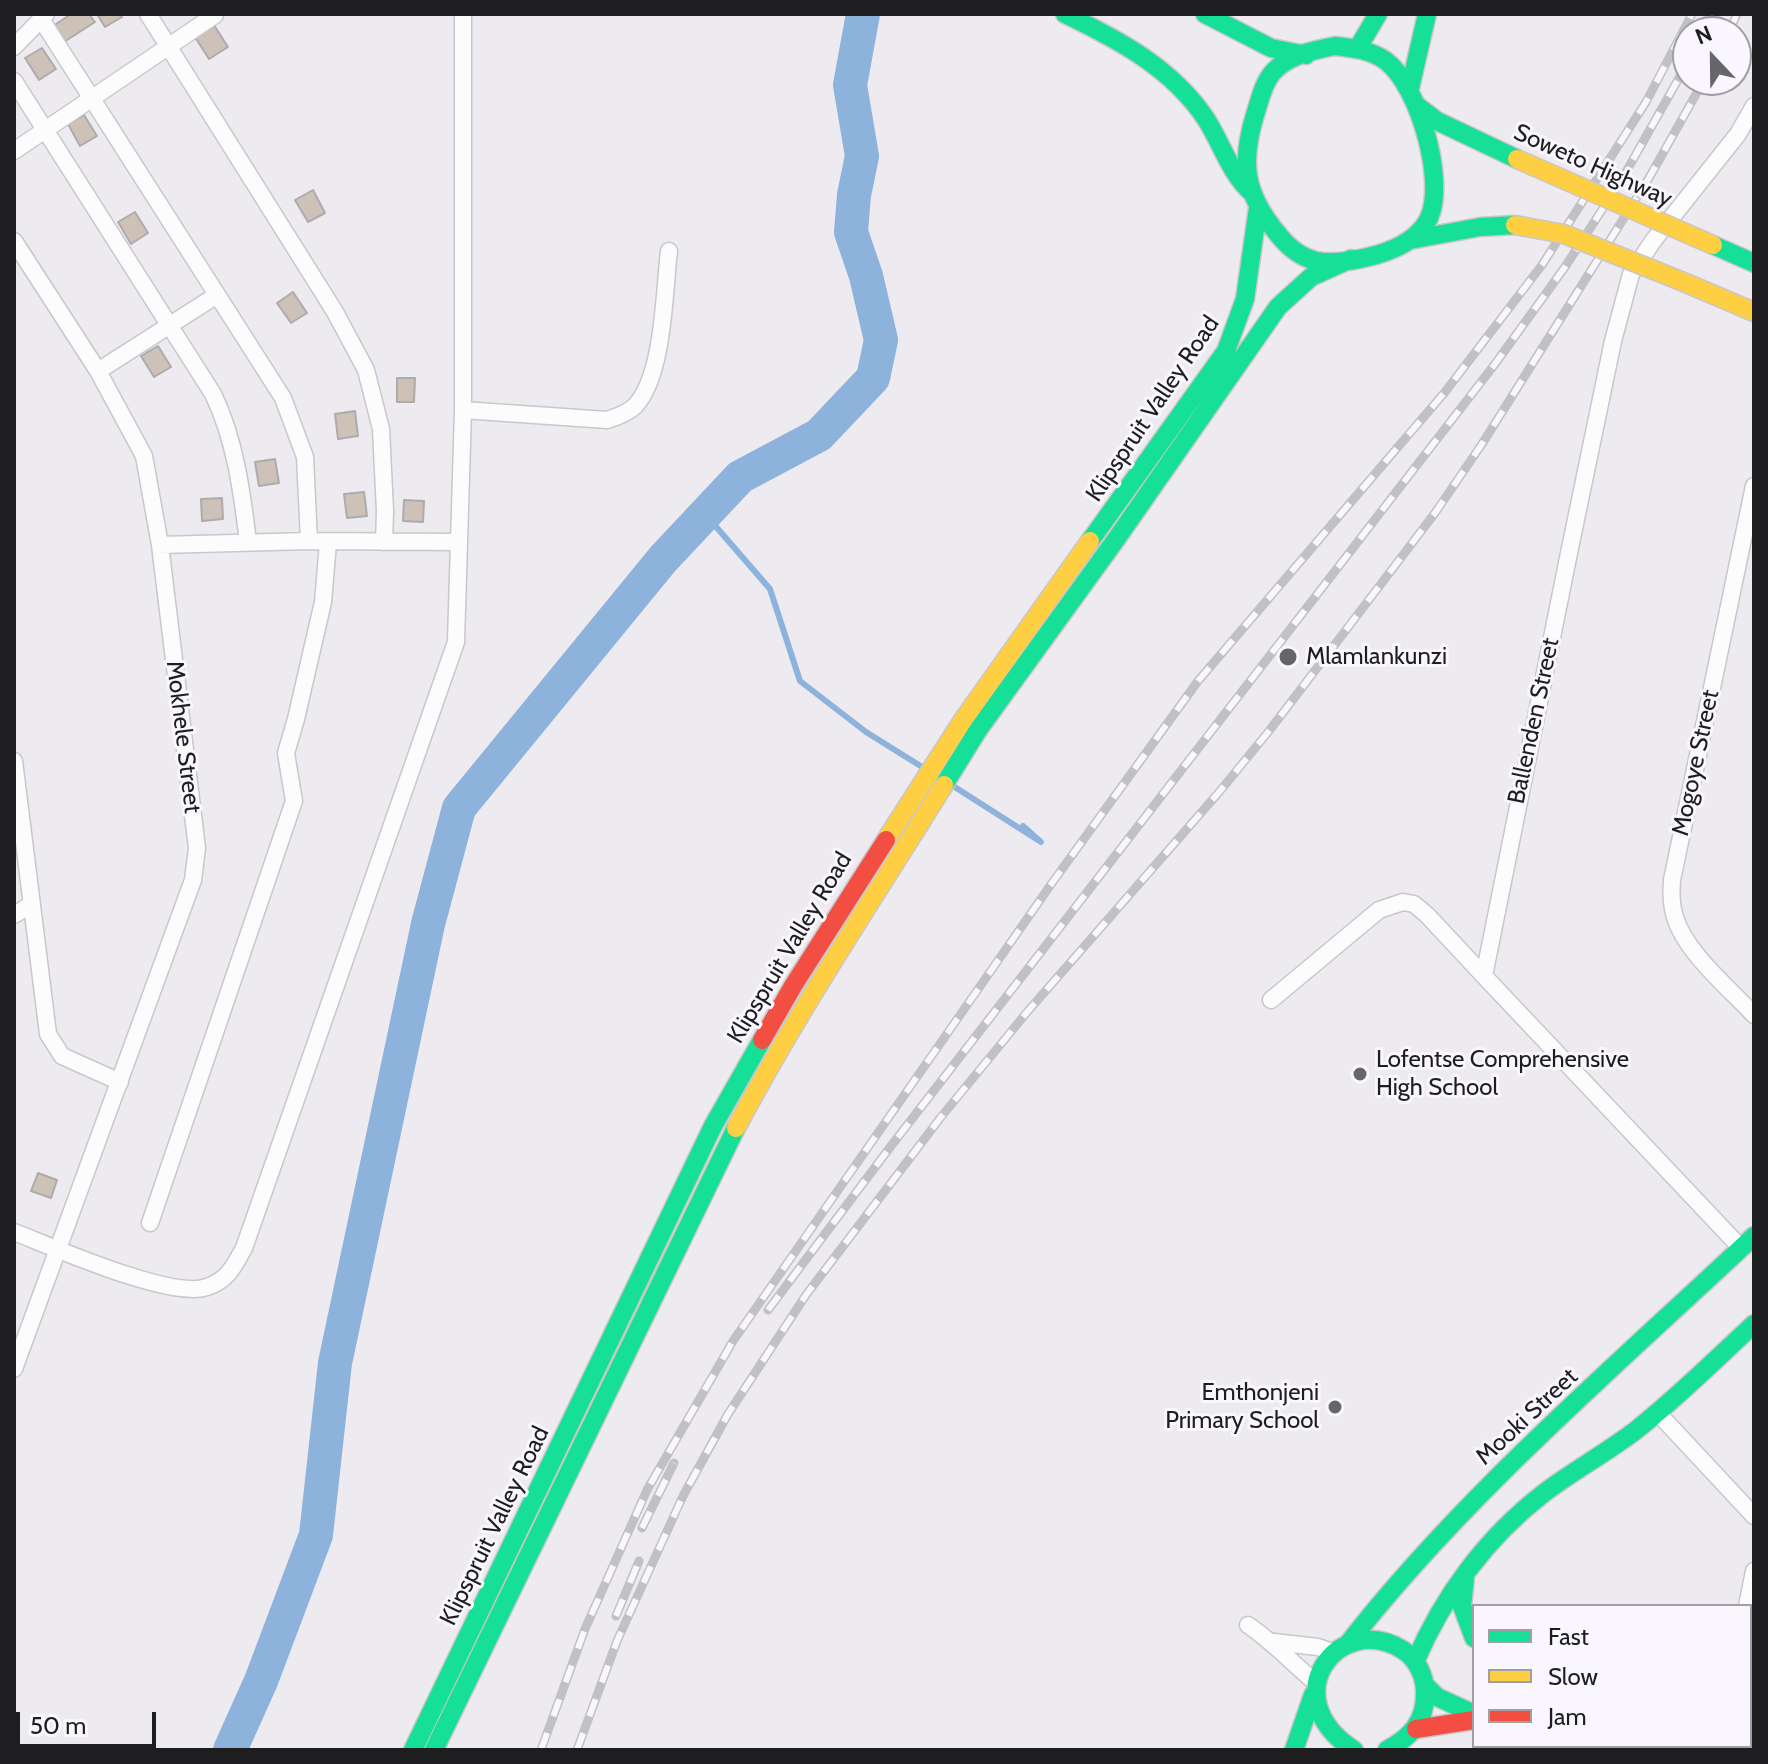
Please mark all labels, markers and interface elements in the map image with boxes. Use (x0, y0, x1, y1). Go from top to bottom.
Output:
north arrow (1672, 16, 1752, 96)
text: N (1691, 20, 1716, 51)
street label: Soweto Highway (1509, 118, 1677, 214)
street label: Klipspruit Valley Road (1080, 311, 1226, 507)
street label: Ballenden Street (1502, 635, 1566, 807)
place label: Mlamlankunzi (1306, 643, 1447, 671)
marker: Mlamlankunzi (1277, 646, 1299, 668)
street label: Mokhele Street (159, 659, 207, 815)
street label: Mogoye Street (1666, 687, 1726, 839)
street label: Klipspruit Valley Road (722, 847, 858, 1049)
place label: Lofentse Comprehensive High School (1376, 1046, 1629, 1102)
marker: Lofentse Comprehensive High School (1351, 1065, 1369, 1083)
street label: Mooki Street (1470, 1363, 1584, 1471)
place label: Emthonjeni Primary School (1165, 1379, 1319, 1435)
marker: Emthonjeni Primary School (1326, 1398, 1344, 1416)
street label: Klipspruit Valley Road (434, 1422, 556, 1630)
legend (1472, 1604, 1752, 1748)
text: Fast (1548, 1622, 1589, 1651)
text: Slow (1548, 1662, 1598, 1691)
scale bar (20, 1696, 160, 1746)
text: Jam (1548, 1702, 1586, 1731)
text: 50 m (30, 1711, 86, 1740)

